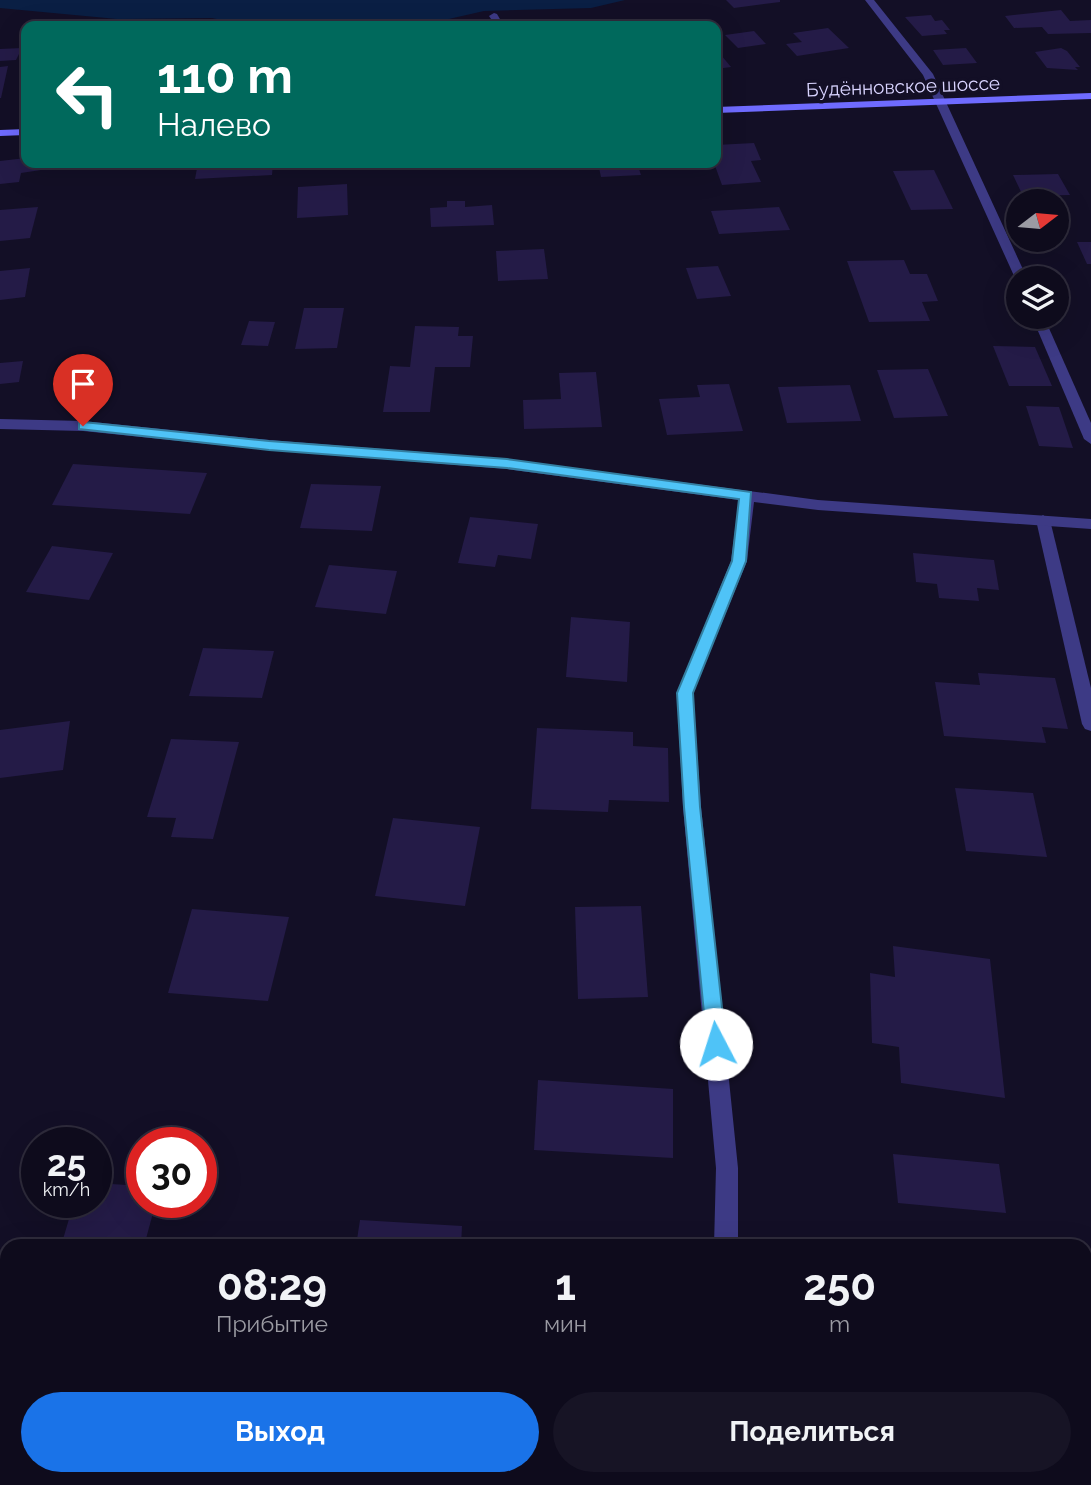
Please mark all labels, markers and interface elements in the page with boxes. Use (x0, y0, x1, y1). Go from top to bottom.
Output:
text: 110 m (157, 47, 293, 104)
icon: left (42, 49, 133, 140)
street label: Будённовское шоссе (806, 72, 1000, 100)
text: Налево (157, 106, 271, 143)
north arrow (1006, 189, 1069, 252)
map controls (1006, 189, 1069, 329)
button: layers (1006, 266, 1069, 329)
pin (53, 354, 113, 426)
icon: arrive (64, 365, 102, 403)
position arrow (679, 1007, 753, 1081)
speed limit sign: 30 (126, 1127, 217, 1218)
text: 25 (47, 1143, 86, 1184)
text: km/h (43, 1179, 90, 1200)
text: 08:29 (217, 1261, 327, 1310)
text: 1 (555, 1261, 576, 1310)
text: 250 (803, 1261, 876, 1310)
text: Прибытие (216, 1310, 328, 1337)
text: мин (544, 1310, 587, 1337)
text: m (829, 1310, 850, 1337)
button: Выход (21, 1392, 539, 1472)
button: Поделиться (553, 1392, 1071, 1472)

